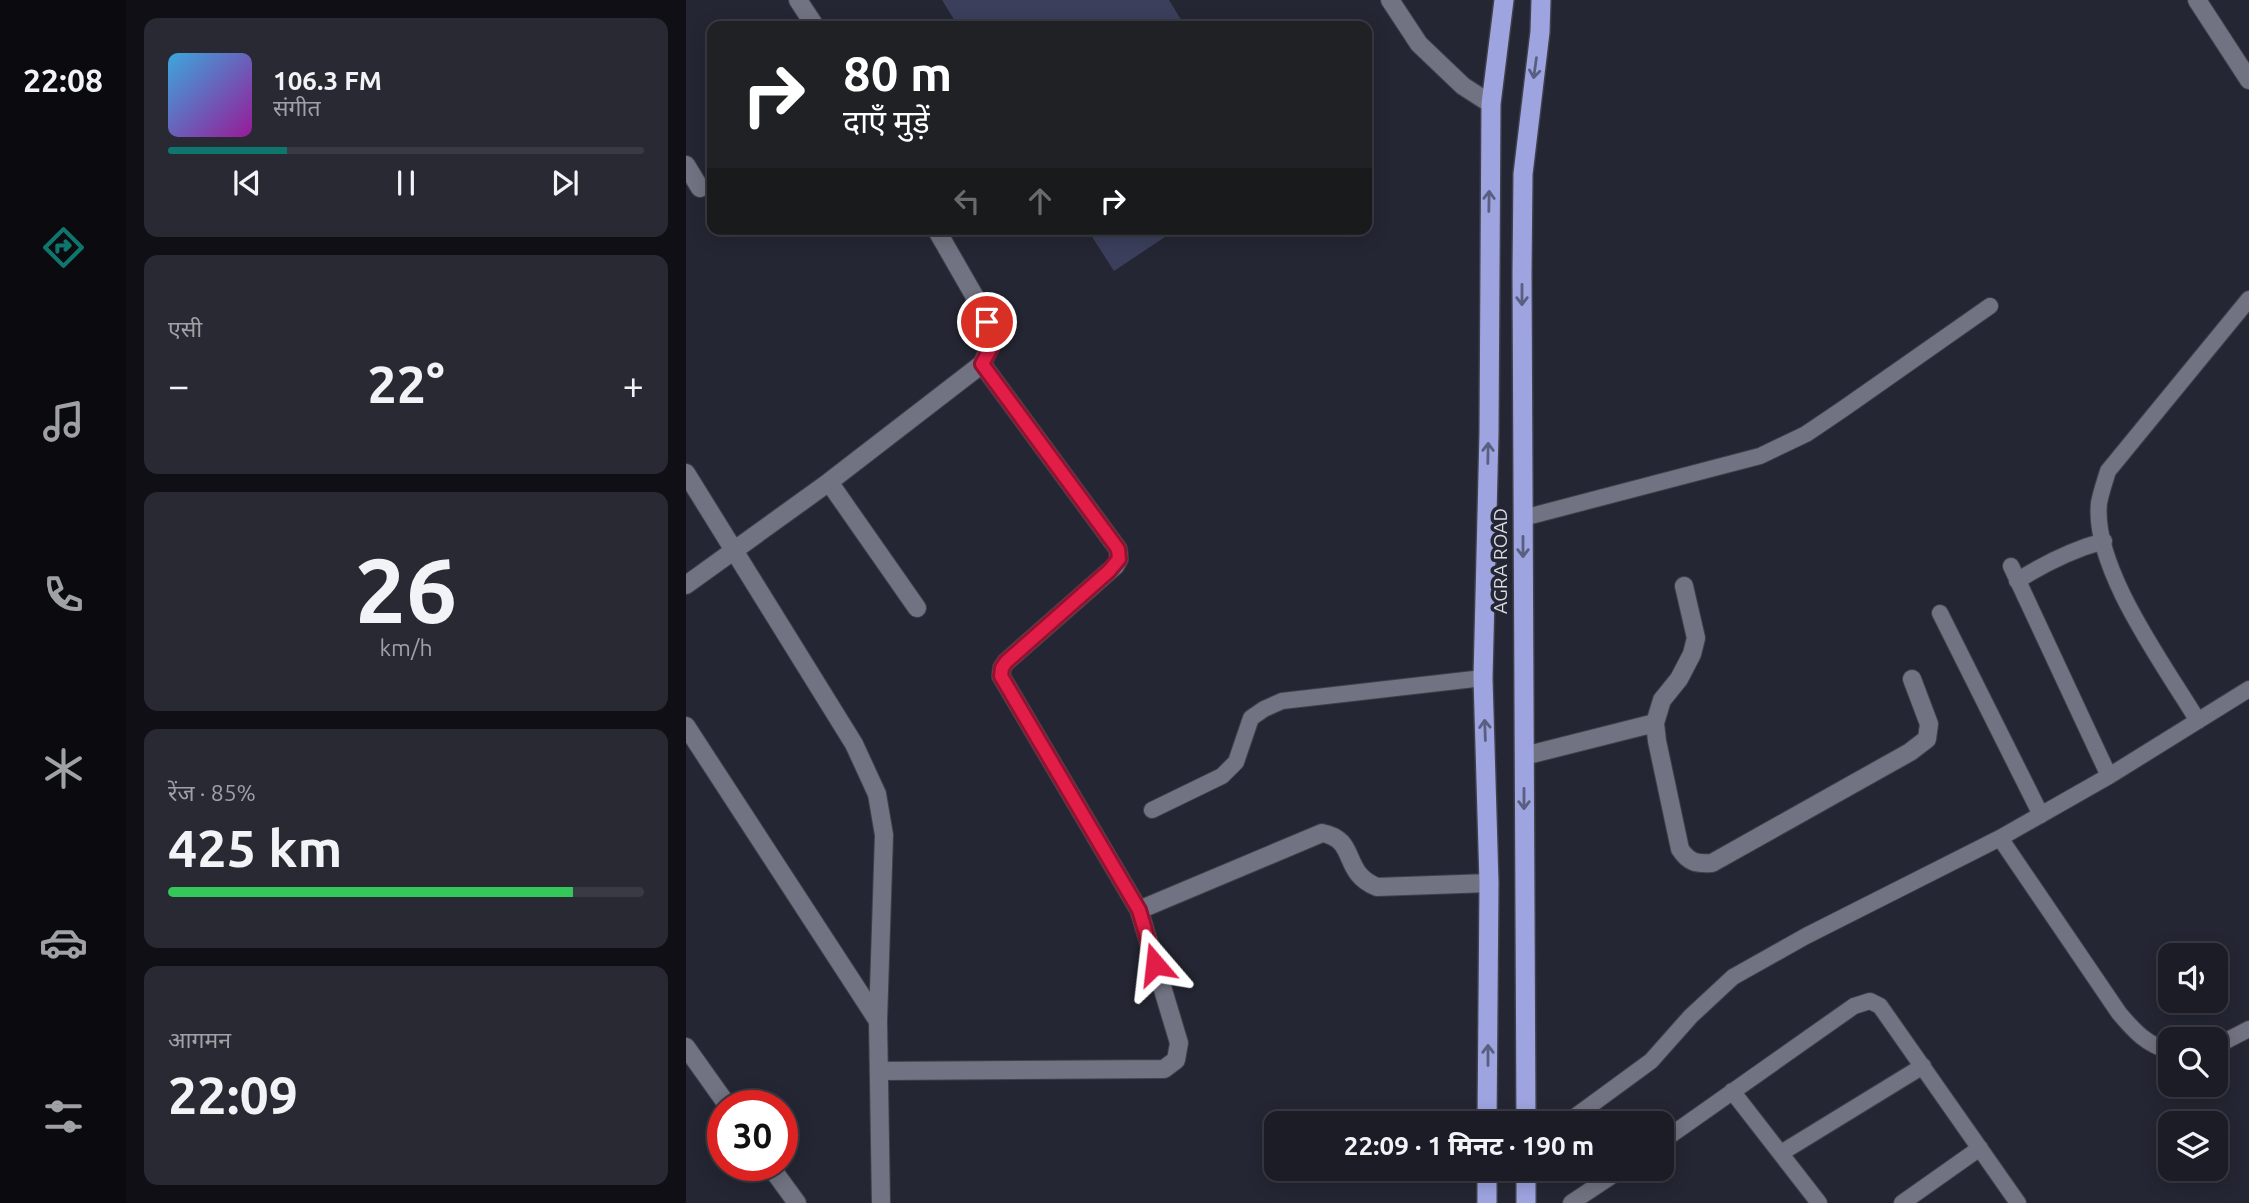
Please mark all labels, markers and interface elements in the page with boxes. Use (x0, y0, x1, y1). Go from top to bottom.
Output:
text: 80 m (843, 45, 952, 100)
icon: right (728, 49, 819, 140)
one-way arrow (1529, 56, 1542, 79)
text: 22:08 (23, 62, 103, 98)
text: 106.3 FM (273, 66, 382, 95)
text: संगीत (273, 95, 321, 120)
text: दाएँ मुड़ें (843, 103, 930, 139)
icon: previous (228, 164, 266, 202)
icon: pause (387, 164, 425, 202)
icon: next (546, 164, 584, 202)
icon: left (948, 182, 986, 220)
icon: ahead (1021, 182, 1059, 220)
icon: right (1094, 182, 1132, 220)
one-way arrow (1482, 190, 1496, 213)
icon: directions (39, 223, 88, 272)
one-way arrow (1515, 283, 1529, 306)
pin (957, 292, 1017, 352)
icon: arrive (968, 303, 1006, 341)
text: एसी (168, 316, 202, 341)
text: 22° (367, 355, 445, 413)
text: − (168, 364, 189, 406)
text: + (623, 364, 644, 406)
icon: music (39, 397, 88, 446)
one-way arrow (1482, 442, 1495, 465)
street label: AGRA ROAD (1489, 508, 1511, 614)
one-way arrow (1516, 535, 1530, 558)
text: 26 (355, 538, 457, 640)
icon: phone (39, 570, 88, 619)
text: km/h (379, 635, 433, 660)
one-way arrow (1478, 719, 1491, 742)
icon: climate (39, 744, 88, 793)
text: रेंज · 85% (168, 780, 256, 805)
one-way arrow (1517, 787, 1531, 810)
text: 425 km (168, 819, 342, 877)
icon: car (39, 918, 88, 967)
position arrow (1118, 927, 1192, 1001)
map controls (2158, 943, 2228, 1181)
button: sound (2158, 943, 2228, 1013)
text: आगमन (168, 1027, 231, 1052)
button: search (2158, 1027, 2228, 1097)
one-way arrow (1481, 1044, 1495, 1067)
text: 22:09 (168, 1066, 298, 1124)
speed limit sign: 30 (707, 1090, 798, 1181)
icon: filters (39, 1092, 88, 1141)
button: layers (2158, 1111, 2228, 1181)
text: 22:09 · 1 मिनट · 190 m (1344, 1131, 1594, 1160)

